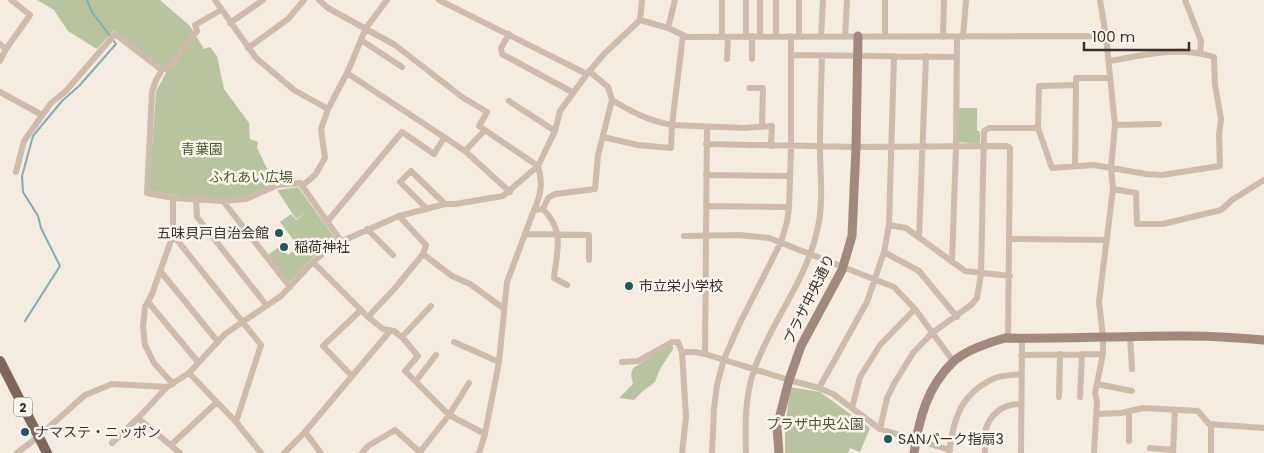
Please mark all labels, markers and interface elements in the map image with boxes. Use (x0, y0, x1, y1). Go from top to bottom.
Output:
scale bar (1084, 20, 1189, 52)
text: 100 m (1092, 26, 1135, 47)
park label: 青葉園 (181, 139, 223, 159)
park label: ふれあい広場 (209, 167, 293, 187)
place label: 五味貝戸自治会館 (157, 223, 269, 243)
marker: 五味貝戸自治会館 (273, 227, 285, 239)
place label: 稲荷神社 (294, 237, 350, 257)
marker: 稲荷神社 (278, 241, 290, 253)
street label: プラザ中央通り (779, 251, 839, 347)
place label: 市立栄小学校 (639, 276, 723, 296)
marker: 市立栄小学校 (623, 280, 635, 292)
road number: 2 (14, 398, 32, 417)
park label: プラザ中央公園 (766, 414, 864, 434)
place label: ナマステ・ニッポン (35, 422, 161, 442)
marker: ナマステ・ニッポン (19, 426, 31, 438)
place label: SANパーク指扇3 (898, 429, 1004, 449)
marker: SANパーク指扇3 (882, 433, 894, 445)

